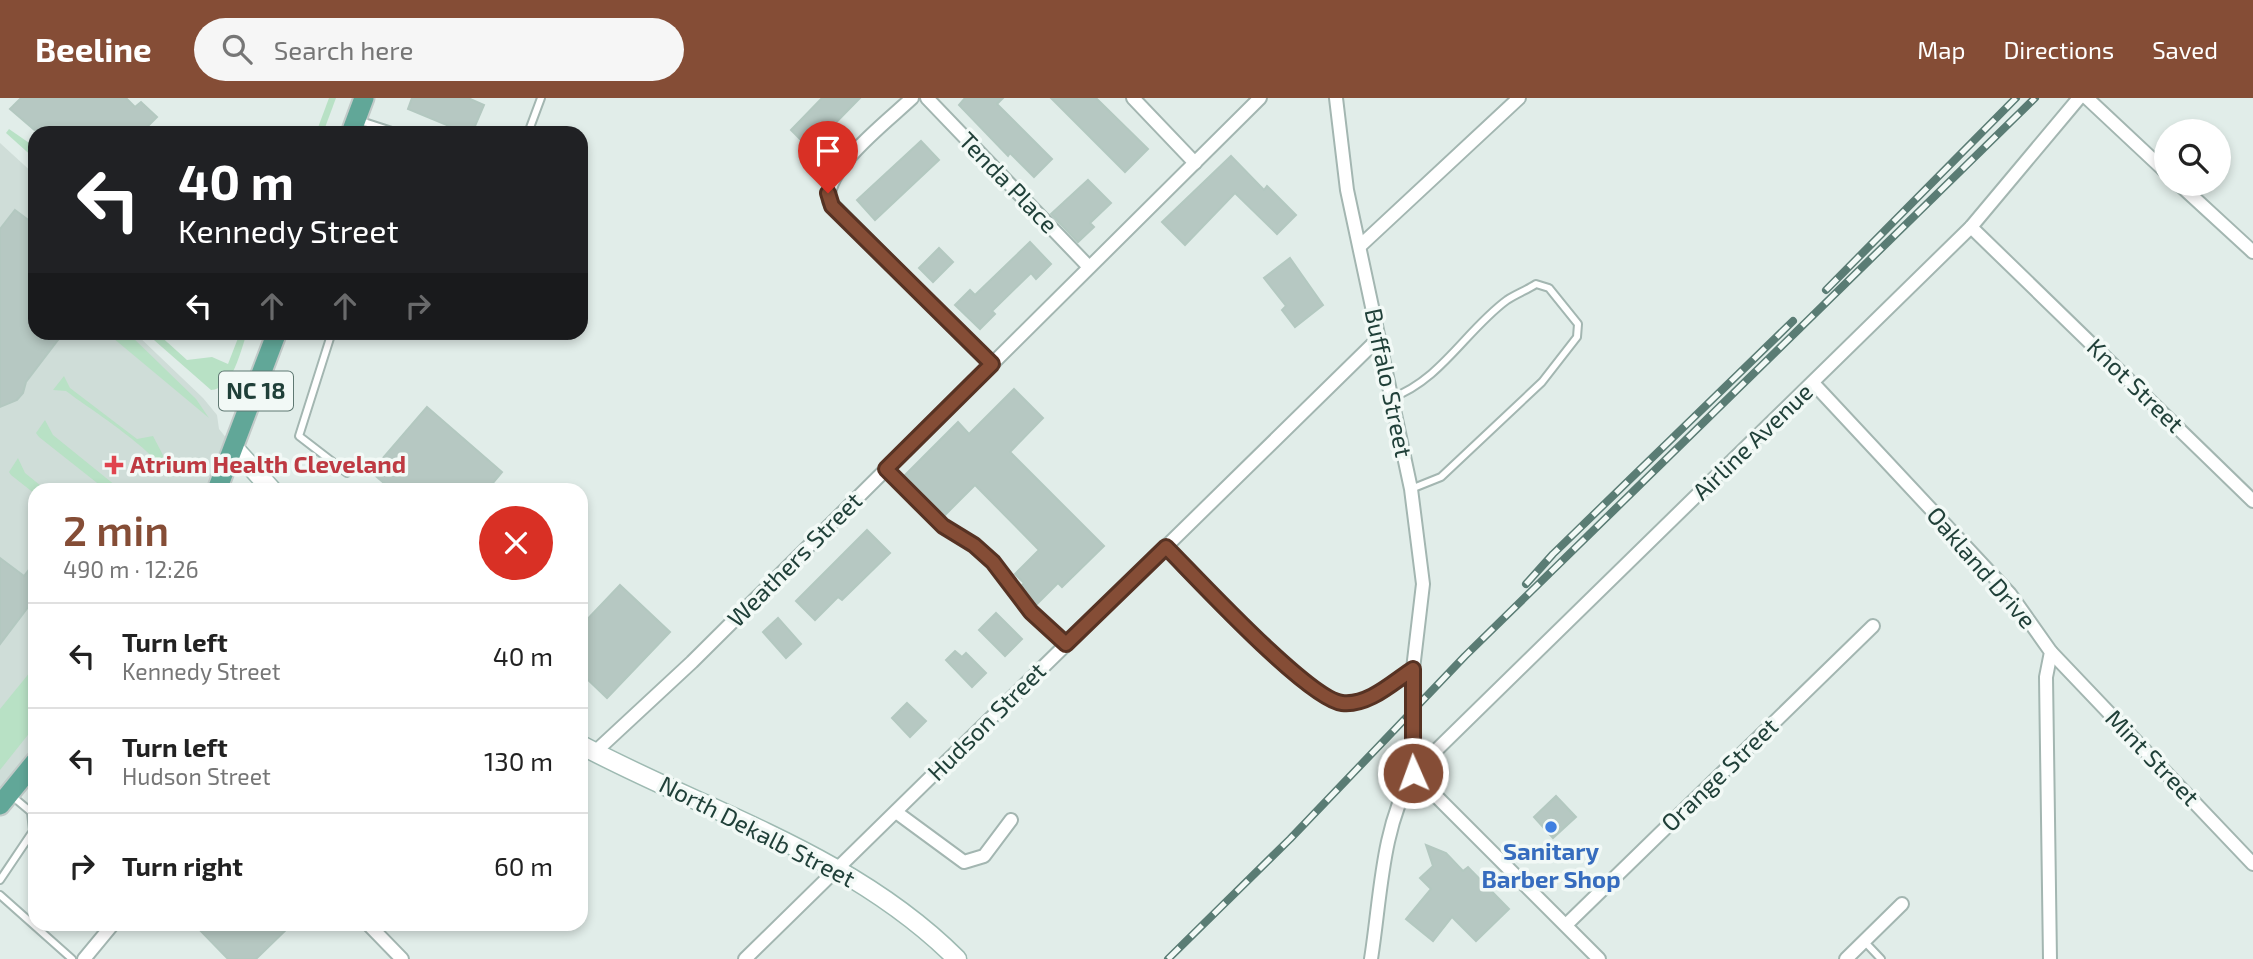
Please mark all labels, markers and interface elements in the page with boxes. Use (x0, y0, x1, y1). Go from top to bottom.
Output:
search box (194, 18, 684, 81)
text: Beeline (35, 29, 152, 69)
icon: search (218, 30, 256, 68)
text: Search here (274, 34, 413, 65)
text: Map (1917, 35, 1965, 64)
text: Directions (2003, 35, 2114, 64)
text: Saved (2152, 35, 2218, 64)
map controls (2154, 119, 2231, 196)
button: search (2154, 119, 2231, 196)
pin (798, 121, 858, 193)
street label: Tenda Place (954, 125, 1064, 239)
icon: arrive (809, 132, 847, 170)
text: 40 m (178, 151, 294, 210)
icon: left (63, 154, 154, 245)
text: Kennedy Street (178, 211, 399, 249)
icon: left (180, 287, 218, 325)
icon: ahead (253, 287, 291, 325)
icon: ahead (326, 287, 364, 325)
icon: right (399, 287, 437, 325)
street label: Buffalo Street (1360, 306, 1419, 460)
street label: Knot Street (2082, 332, 2190, 438)
road number: NC 18 (219, 372, 293, 410)
street label: Airline Avenue (1686, 376, 1818, 505)
place label: Atrium Health Cleveland (130, 449, 406, 478)
marker: Atrium Health Cleveland (104, 455, 124, 475)
street label: Weathers Street (721, 486, 867, 632)
street label: Oakland Drive (1921, 500, 2043, 634)
text: 2 min (63, 504, 169, 554)
button: close (479, 506, 553, 580)
text: 490 m · 12:26 (63, 555, 199, 583)
text: Turn left (122, 626, 228, 657)
icon: left (63, 637, 101, 675)
text: 40 m (493, 640, 553, 671)
street label: Hudson Street (921, 656, 1051, 786)
text: Kennedy Street (122, 657, 281, 685)
street label: Mint Street (2100, 703, 2206, 811)
street label: Orange Street (1655, 711, 1783, 837)
text: Turn left (122, 731, 228, 762)
position arrow (1376, 736, 1450, 810)
icon: left (63, 742, 101, 780)
text: 130 m (484, 745, 553, 776)
text: Hudson Street (122, 762, 271, 790)
street label: North Dekalb Street (655, 769, 860, 893)
marker: Sanitary Barber Shop (1543, 819, 1559, 835)
place label: Sanitary Barber Shop (1481, 836, 1621, 893)
icon: right (63, 847, 101, 885)
text: Turn right (122, 850, 243, 881)
text: 60 m (494, 850, 553, 881)

